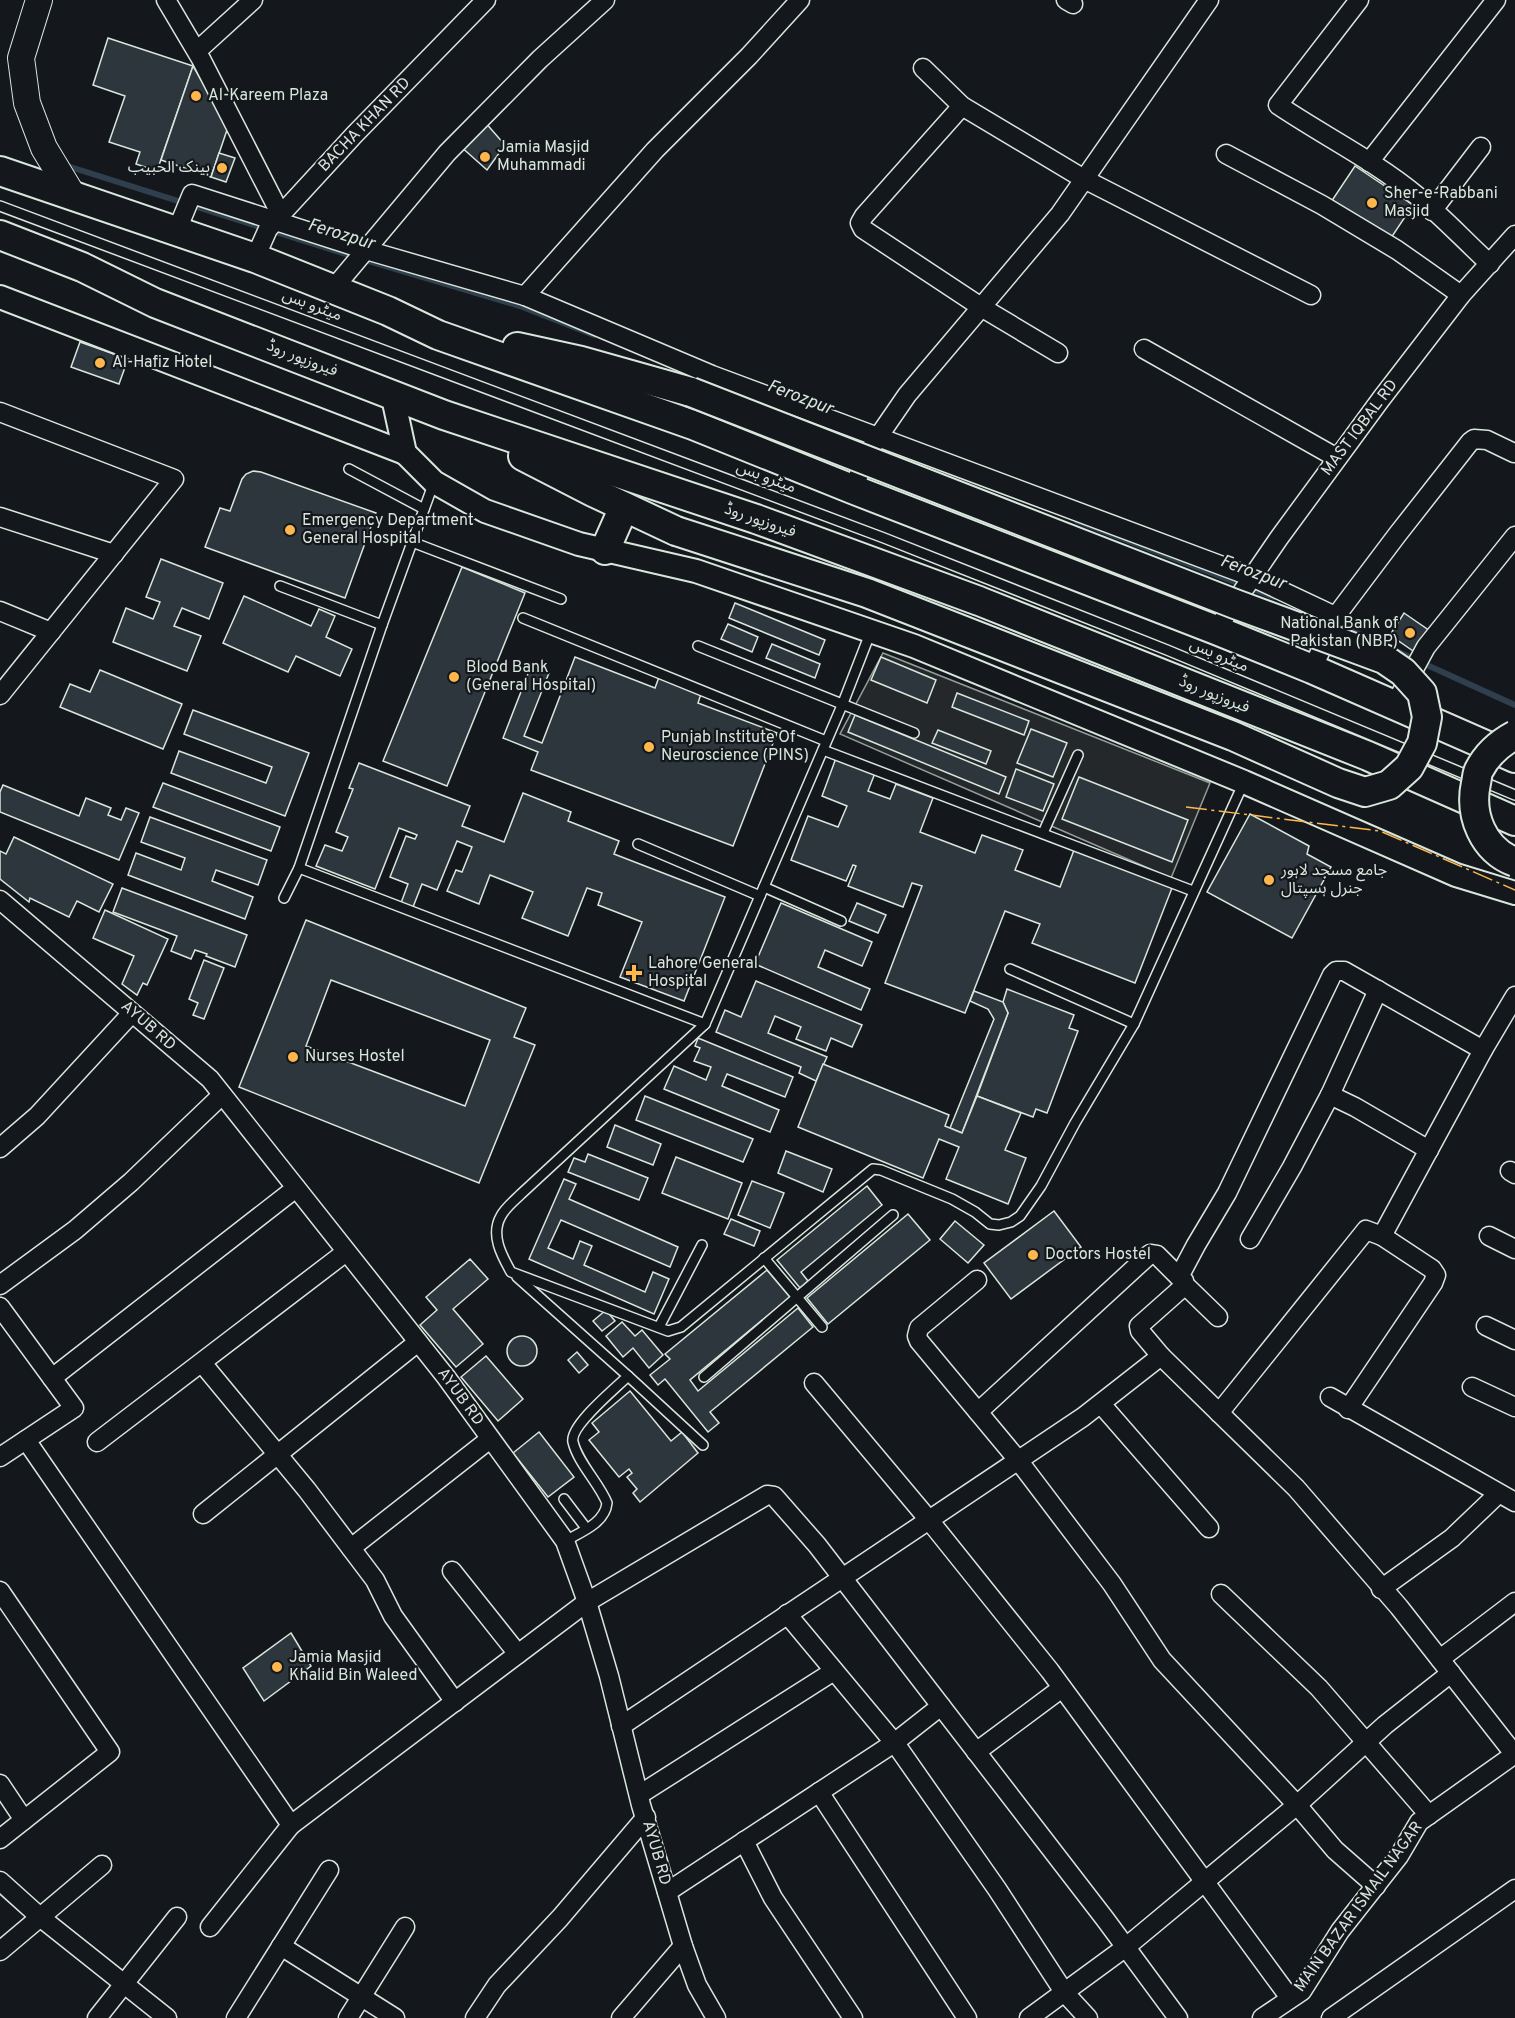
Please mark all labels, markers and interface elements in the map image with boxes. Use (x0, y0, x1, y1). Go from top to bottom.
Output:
street label: BACHA KHAN RD (315, 74, 415, 176)
place label: Al-Kareem Plaza (208, 86, 328, 106)
marker: Al-Kareem Plaza (189, 89, 203, 103)
place label: Jamia Masjid Muhammadi (497, 138, 590, 176)
marker: Jamia Masjid Muhammadi (478, 150, 492, 164)
place label: بينک الحبيب (128, 158, 210, 178)
marker: بينک الحبيب (215, 161, 229, 175)
place label: Sher-e-Rabbani Masjid (1384, 184, 1498, 222)
marker: Sher-e-Rabbani Masjid (1365, 196, 1379, 210)
water label: Ferozpur (305, 214, 379, 257)
street label: میٹرو بس (279, 286, 345, 326)
street label: فیروزپور روڈ (264, 336, 341, 382)
place label: Al-Hafiz Hotel (112, 353, 212, 373)
marker: Al-Hafiz Hotel (93, 356, 107, 370)
water label: Ferozpur (764, 375, 838, 422)
street label: MAST IQBAL RD (1317, 376, 1403, 480)
street label: میٹرو بس (733, 458, 799, 498)
street label: فیروزپور روڈ (721, 499, 799, 543)
place label: Emergency Department General Hospital (302, 511, 474, 549)
marker: Emergency Department General Hospital (283, 523, 297, 537)
water label: Ferozpur (1217, 550, 1291, 597)
place label: National Bank of Pakistan (NBP) (1280, 614, 1399, 652)
marker: National Bank of Pakistan (NBP) (1403, 626, 1417, 640)
street label: میٹرو بس (1186, 635, 1252, 677)
place label: Blood Bank (General Hospital) (466, 658, 596, 696)
marker: Blood Bank (General Hospital) (447, 670, 461, 684)
street label: فیروزپور روڈ (1176, 671, 1253, 718)
place label: Punjab Institute Of Neuroscience (PINS) (661, 728, 809, 766)
marker: Punjab Institute Of Neuroscience (PINS) (642, 740, 656, 754)
place label: جامع مسجد لاہور جنرل ہسپتال (1280, 861, 1387, 899)
marker: جامع مسجد لاہور جنرل ہسپتال (1262, 873, 1276, 887)
place label: Lahore General Hospital (648, 954, 758, 992)
marker: Lahore General Hospital (625, 964, 643, 982)
street label: AYUB RD (116, 997, 180, 1055)
place label: Nurses Hostel (305, 1047, 405, 1067)
marker: Nurses Hostel (286, 1050, 300, 1064)
place label: Doctors Hostel (1045, 1245, 1151, 1265)
marker: Doctors Hostel (1026, 1248, 1040, 1262)
street label: AYUB RD (432, 1364, 488, 1430)
place label: Jamia Masjid Khalid Bin Waleed (289, 1648, 418, 1686)
marker: Jamia Masjid Khalid Bin Waleed (270, 1660, 284, 1674)
street label: AYUB RD (637, 1818, 675, 1888)
street label: MAIN BAZAR ISMAIL NAGAR (1290, 1818, 1428, 1996)

